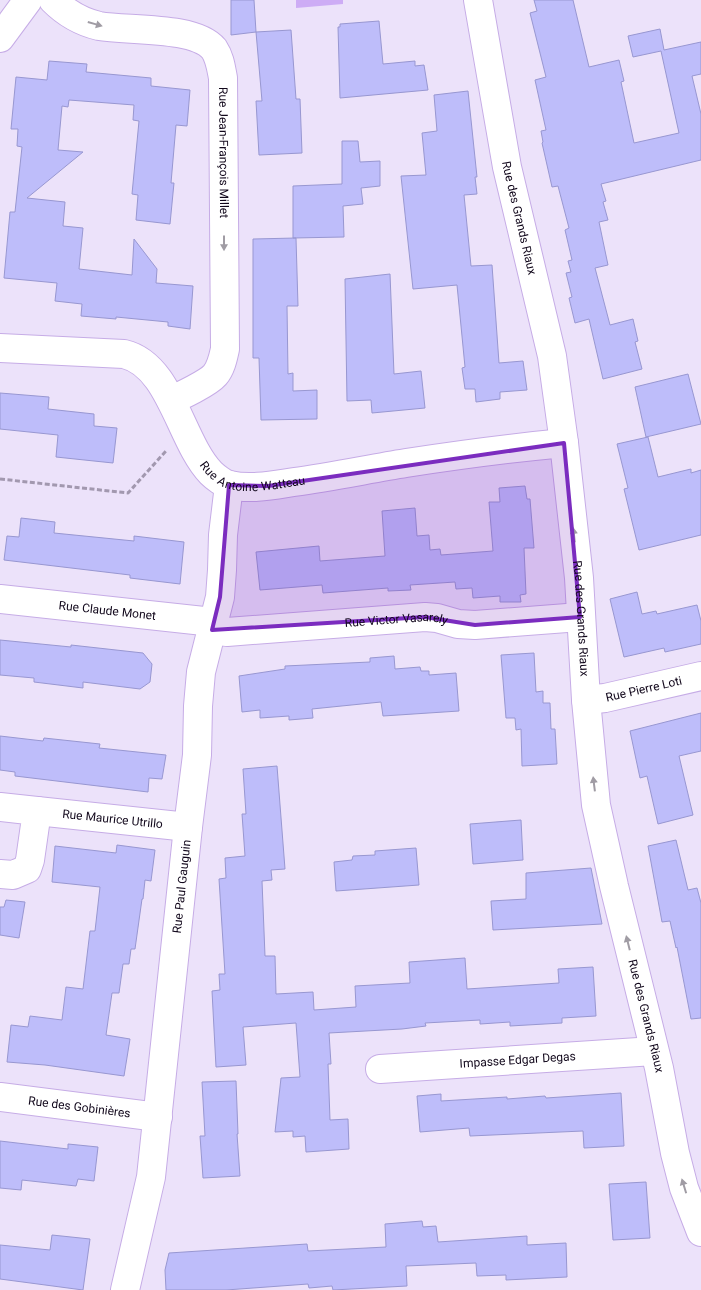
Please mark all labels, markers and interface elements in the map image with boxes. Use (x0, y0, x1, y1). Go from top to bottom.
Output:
one-way arrow (87, 20, 102, 28)
street label: Rue Jean-François Millet (216, 87, 231, 218)
street label: Rue des Grands Riaux (499, 160, 539, 276)
one-way arrow (220, 236, 228, 252)
street label: Rue Antoine Watteau (197, 458, 306, 494)
one-way arrow (570, 526, 578, 542)
street label: Rue des Grands Riaux (570, 560, 592, 677)
street label: Rue Claude Monet (58, 598, 157, 623)
street label: Rue Victor Vasarely (344, 610, 450, 630)
street label: Rue Pierre Loti (604, 674, 683, 705)
one-way arrow (590, 776, 598, 792)
street label: Rue Maurice Utrillo (62, 807, 164, 831)
street label: Rue Paul Gauguin (170, 839, 194, 934)
one-way arrow (624, 935, 632, 950)
street label: Rue des Grands Riaux (625, 958, 667, 1074)
street label: Impasse Edgar Degas (459, 1049, 576, 1071)
street label: Rue des Gobinières (27, 1094, 131, 1120)
one-way arrow (680, 1178, 688, 1193)

